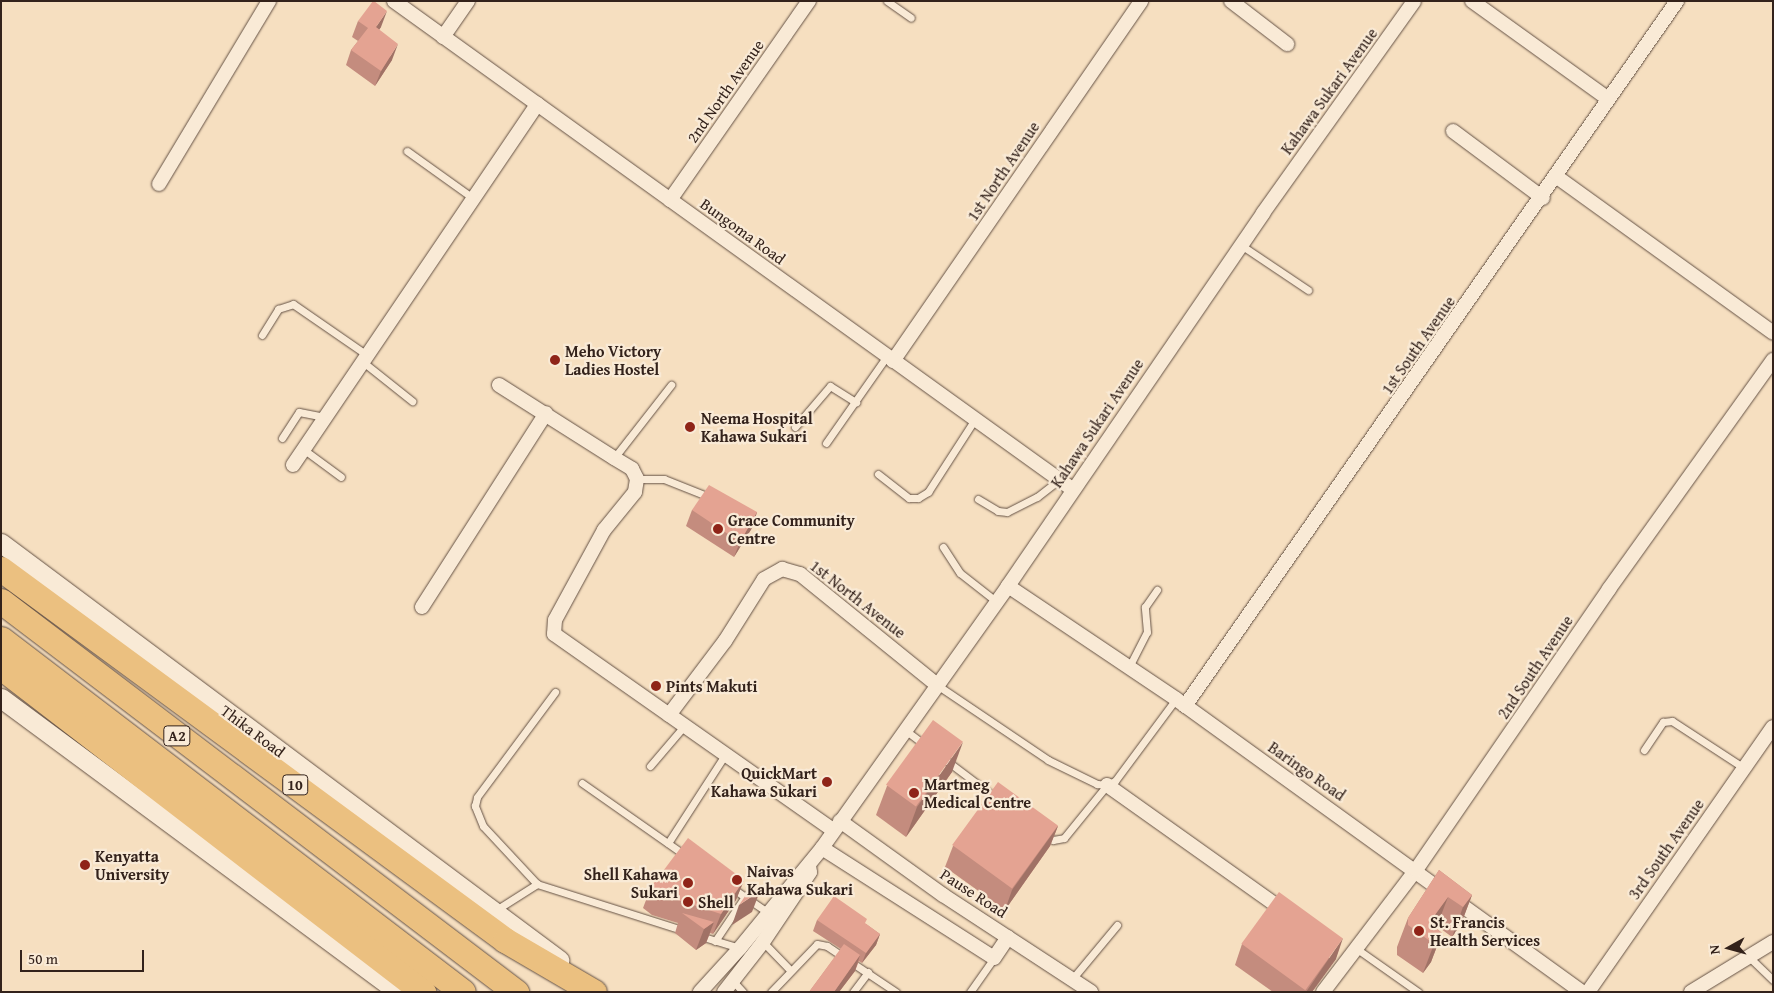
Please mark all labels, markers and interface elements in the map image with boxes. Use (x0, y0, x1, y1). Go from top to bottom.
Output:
street label: Kahawa Sukari Avenue (1277, 24, 1381, 158)
street label: 2nd North Avenue (682, 36, 768, 146)
street label: 1st North Avenue (963, 118, 1043, 224)
street label: Bungoma Road (697, 194, 789, 268)
street label: 1st South Avenue (1377, 292, 1459, 398)
place label: Meho Victory Ladies Hostel (565, 341, 661, 379)
marker: Meho Victory Ladies Hostel (549, 354, 561, 366)
street label: Kahawa Sukari Avenue (1047, 355, 1147, 491)
place label: Neema Hospital Kahawa Sukari (701, 408, 813, 446)
marker: Neema Hospital Kahawa Sukari (683, 420, 697, 434)
place label: Grace Community Centre (728, 510, 855, 548)
marker: Grace Community Centre (712, 523, 724, 535)
street label: 1st North Avenue (806, 556, 910, 642)
street label: 2nd South Avenue (1493, 612, 1577, 722)
place label: Pints Makuti (666, 676, 757, 696)
marker: Pints Makuti (650, 680, 662, 692)
street label: Thika Road (217, 701, 289, 761)
road number: A2 (163, 724, 191, 748)
street label: Baringo Road (1265, 737, 1349, 805)
place label: QuickMart Kahawa Sukari (711, 763, 817, 801)
road number: 10 (281, 772, 309, 798)
place label: Martmeg Medical Centre (924, 774, 1031, 812)
marker: QuickMart Kahawa Sukari (821, 776, 833, 788)
marker: Martmeg Medical Centre (908, 787, 920, 799)
street label: 3rd South Avenue (1624, 795, 1708, 903)
place label: Kenyatta University (95, 846, 169, 884)
marker: Kenyatta University (79, 859, 91, 871)
place label: Naivas Kahawa Sukari (747, 861, 853, 899)
place label: Shell Kahawa Sukari (584, 864, 678, 902)
street label: Pause Road (937, 864, 1011, 922)
marker: Naivas Kahawa Sukari (731, 874, 743, 886)
marker: Shell Kahawa Sukari (682, 877, 694, 889)
place label: Shell (698, 892, 734, 912)
marker: Shell (682, 896, 694, 908)
place label: St. Francis Health Services (1430, 912, 1540, 950)
north arrow (1704, 923, 1754, 973)
marker: St. Francis Health Services (1412, 924, 1426, 938)
scale bar (22, 940, 146, 972)
text: N (1704, 944, 1725, 956)
text: 50 m (28, 948, 58, 969)

